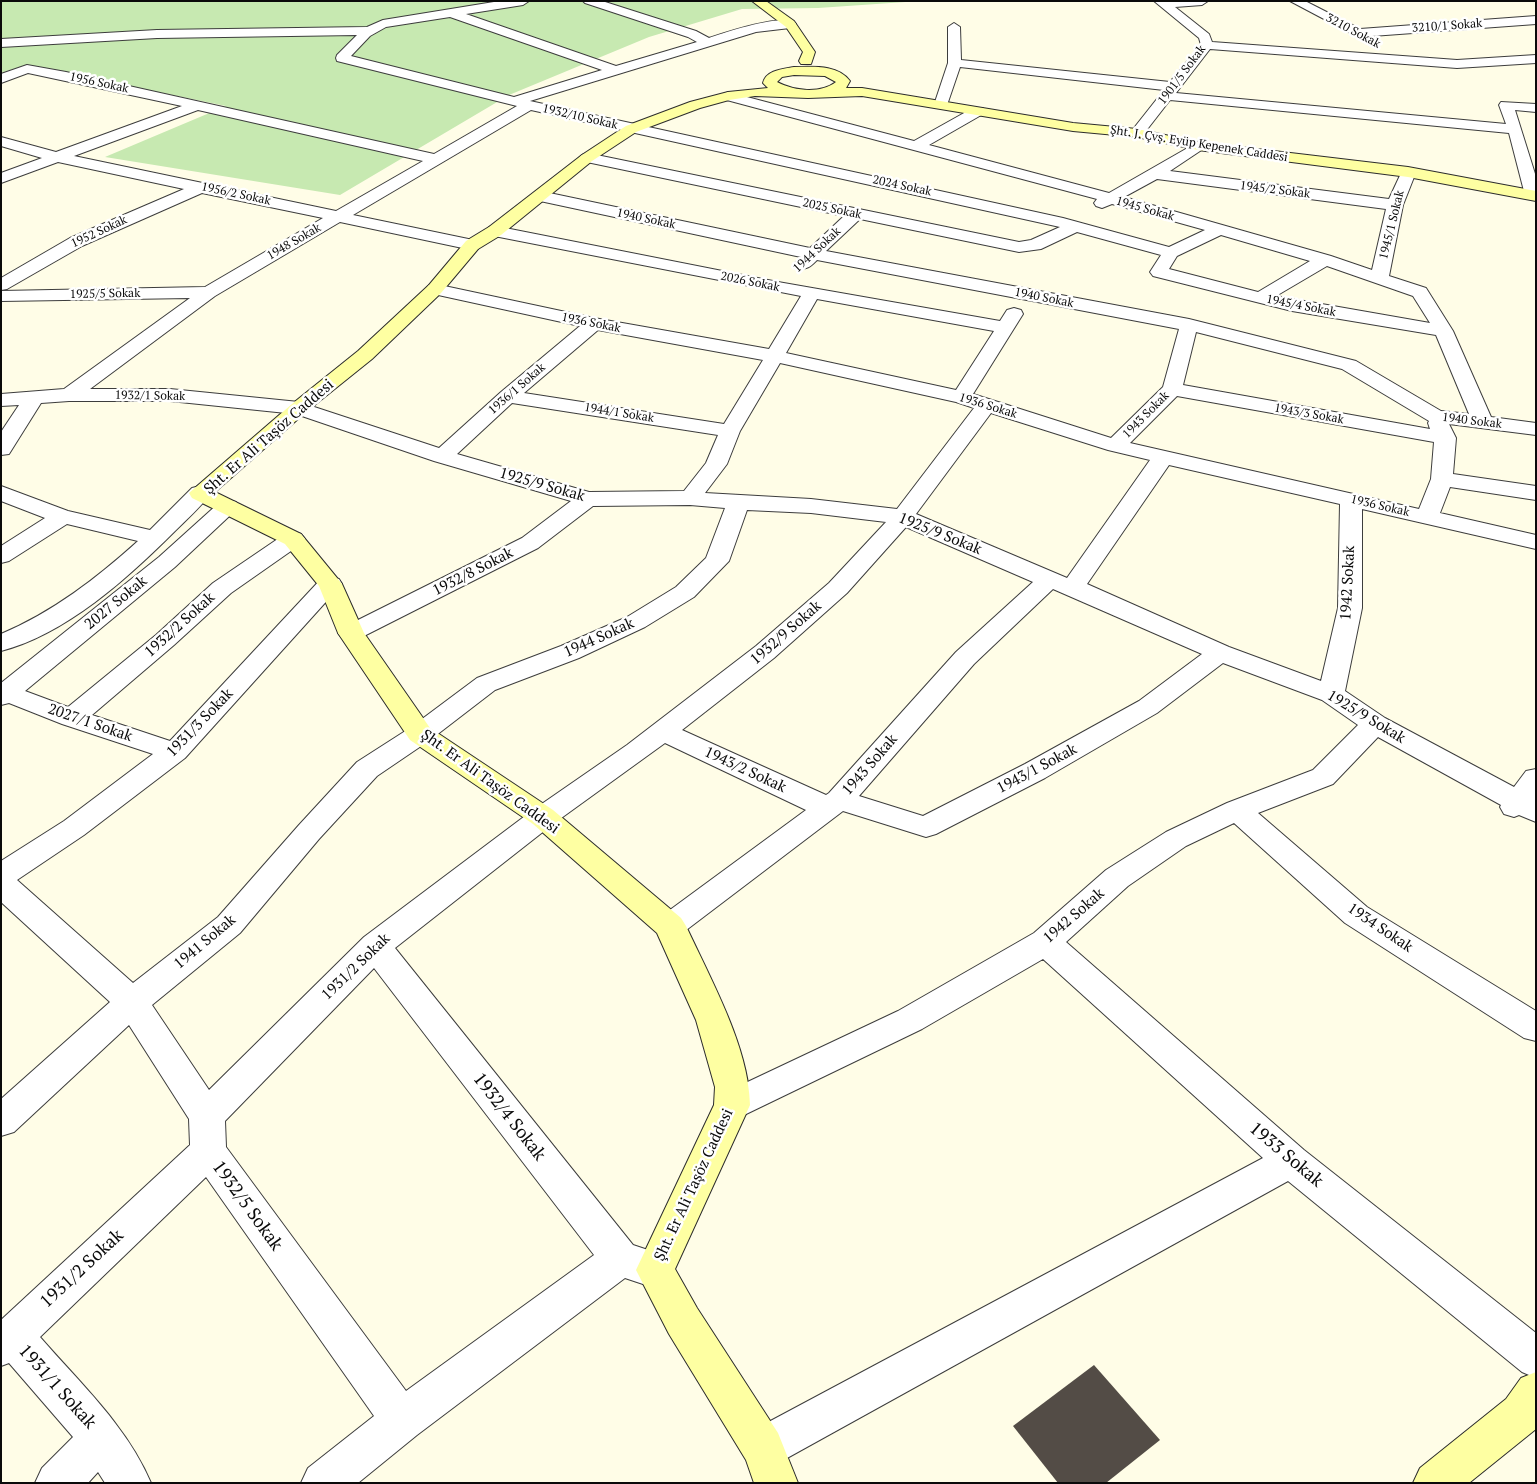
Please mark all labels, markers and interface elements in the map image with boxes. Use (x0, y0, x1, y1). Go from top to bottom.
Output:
street label: 3210 Sokak (1323, 11, 1383, 51)
street label: 3210/1 Sokak (1411, 16, 1483, 36)
street label: 1901/5 Sokak (1155, 43, 1209, 107)
street label: 1956 Sokak (68, 70, 130, 96)
street label: 1932/10 Sokak (541, 101, 619, 133)
street label: Şht. J. Çvş. Eyüp Kepenek Caddesi (1109, 123, 1289, 165)
street label: 2024 Sokak (871, 173, 933, 199)
street label: 1945/2 Sokak (1239, 179, 1311, 201)
street label: 1956/2 Sokak (200, 180, 272, 208)
street label: 1945/1 Sokak (1376, 189, 1408, 261)
street label: 1945 Sokak (1114, 194, 1176, 224)
street label: 2025 Sokak (801, 196, 863, 222)
street label: 1940 Sokak (615, 206, 677, 232)
street label: 1952 Sokak (69, 213, 129, 251)
street label: 1948 Sokak (264, 221, 324, 263)
street label: 1944 Sokak (790, 224, 844, 276)
street label: 2026 Sokak (719, 269, 781, 295)
street label: 1940 Sokak (1013, 285, 1075, 311)
street label: 1925/5 Sokak (70, 286, 140, 302)
street label: 1945/4 Sokak (1265, 292, 1337, 320)
street label: 1936 Sokak (560, 310, 622, 336)
street label: 1936/1 Sokak (486, 360, 548, 418)
street label: Şht. Er Ali Taşöz Caddesi (200, 376, 338, 498)
street label: 1932/1 Sokak (115, 388, 185, 404)
street label: 1943 Sokak (1120, 389, 1172, 441)
street label: 1936 Sokak (957, 390, 1019, 422)
street label: 1944/1 Sokak (583, 400, 655, 426)
street label: 1943/3 Sokak (1273, 401, 1345, 427)
street label: 1940 Sokak (1441, 410, 1503, 432)
street label: 1925/9 Sokak (497, 464, 587, 506)
street label: 1936 Sokak (1349, 492, 1411, 520)
street label: 1925/9 Sokak (896, 509, 984, 559)
street label: 1932/8 Sokak (430, 544, 516, 600)
street label: 1942 Sokak (1337, 545, 1359, 621)
street label: 2027 Sokak (81, 572, 151, 634)
street label: 1932/2 Sokak (141, 589, 219, 661)
street label: 1932/9 Sokak (747, 597, 825, 669)
street label: 1944 Sokak (561, 615, 637, 661)
street label: 1931/3 Sokak (163, 685, 237, 761)
street label: 1925/9 Sokak (1324, 687, 1408, 747)
street label: 2027/1 Sokak (45, 700, 135, 746)
street label: Şht. Er Ali Taşöz Caddesi (418, 726, 562, 838)
street label: 1943 Sokak (839, 731, 901, 799)
street label: 1943/1 Sokak (994, 740, 1080, 798)
street label: 1943/2 Sokak (701, 743, 789, 797)
street label: 1942 Sokak (1040, 885, 1108, 947)
street label: 1934 Sokak (1344, 900, 1416, 956)
street label: 1941 Sokak (170, 911, 240, 973)
street label: 1931/2 Sokak (318, 930, 394, 1004)
street label: 1932/4 Sokak (468, 1069, 550, 1165)
street label: Şht. Er Ali Taşöz Caddesi (651, 1106, 737, 1264)
street label: 1933 Sokak (1245, 1118, 1327, 1192)
street label: 1932/5 Sokak (207, 1157, 287, 1255)
street label: 1931/2 Sokak (36, 1225, 128, 1313)
street label: 1931/1 Sokak (14, 1340, 100, 1434)

